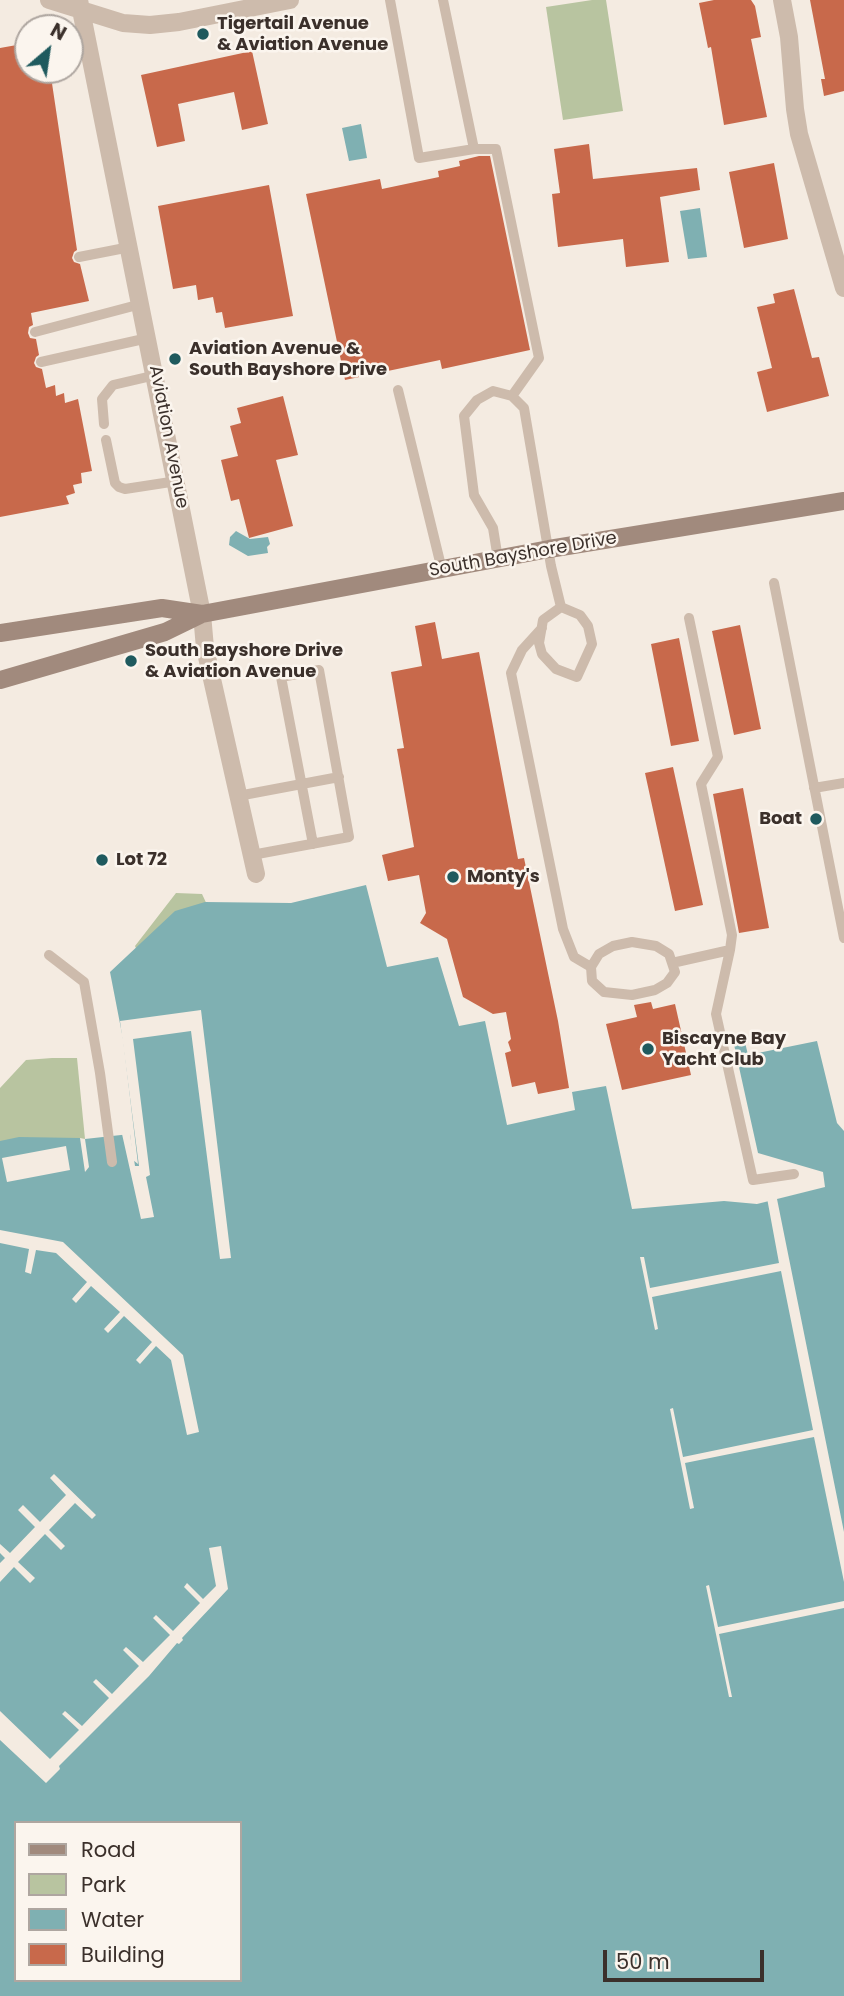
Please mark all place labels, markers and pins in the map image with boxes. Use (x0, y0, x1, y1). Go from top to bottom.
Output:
place label: Tigertail Avenue & Aviation Avenue (217, 13, 388, 56)
marker: Tigertail Avenue & Aviation Avenue (195, 26, 211, 42)
place label: Aviation Avenue & South Bayshore Drive (189, 338, 387, 380)
marker: Aviation Avenue & South Bayshore Drive (167, 351, 183, 367)
place label: South Bayshore Drive & Aviation Avenue (145, 640, 343, 682)
marker: South Bayshore Drive & Aviation Avenue (123, 653, 139, 669)
place label: Boat (759, 808, 802, 830)
marker: Boat (808, 811, 824, 827)
place label: Lot 72 (116, 849, 167, 871)
marker: Lot 72 (94, 852, 110, 868)
place label: Monty's (467, 866, 540, 888)
marker: Monty's (445, 869, 461, 885)
place label: Biscayne Bay Yacht Club (662, 1028, 786, 1070)
marker: Biscayne Bay Yacht Club (640, 1041, 656, 1057)

